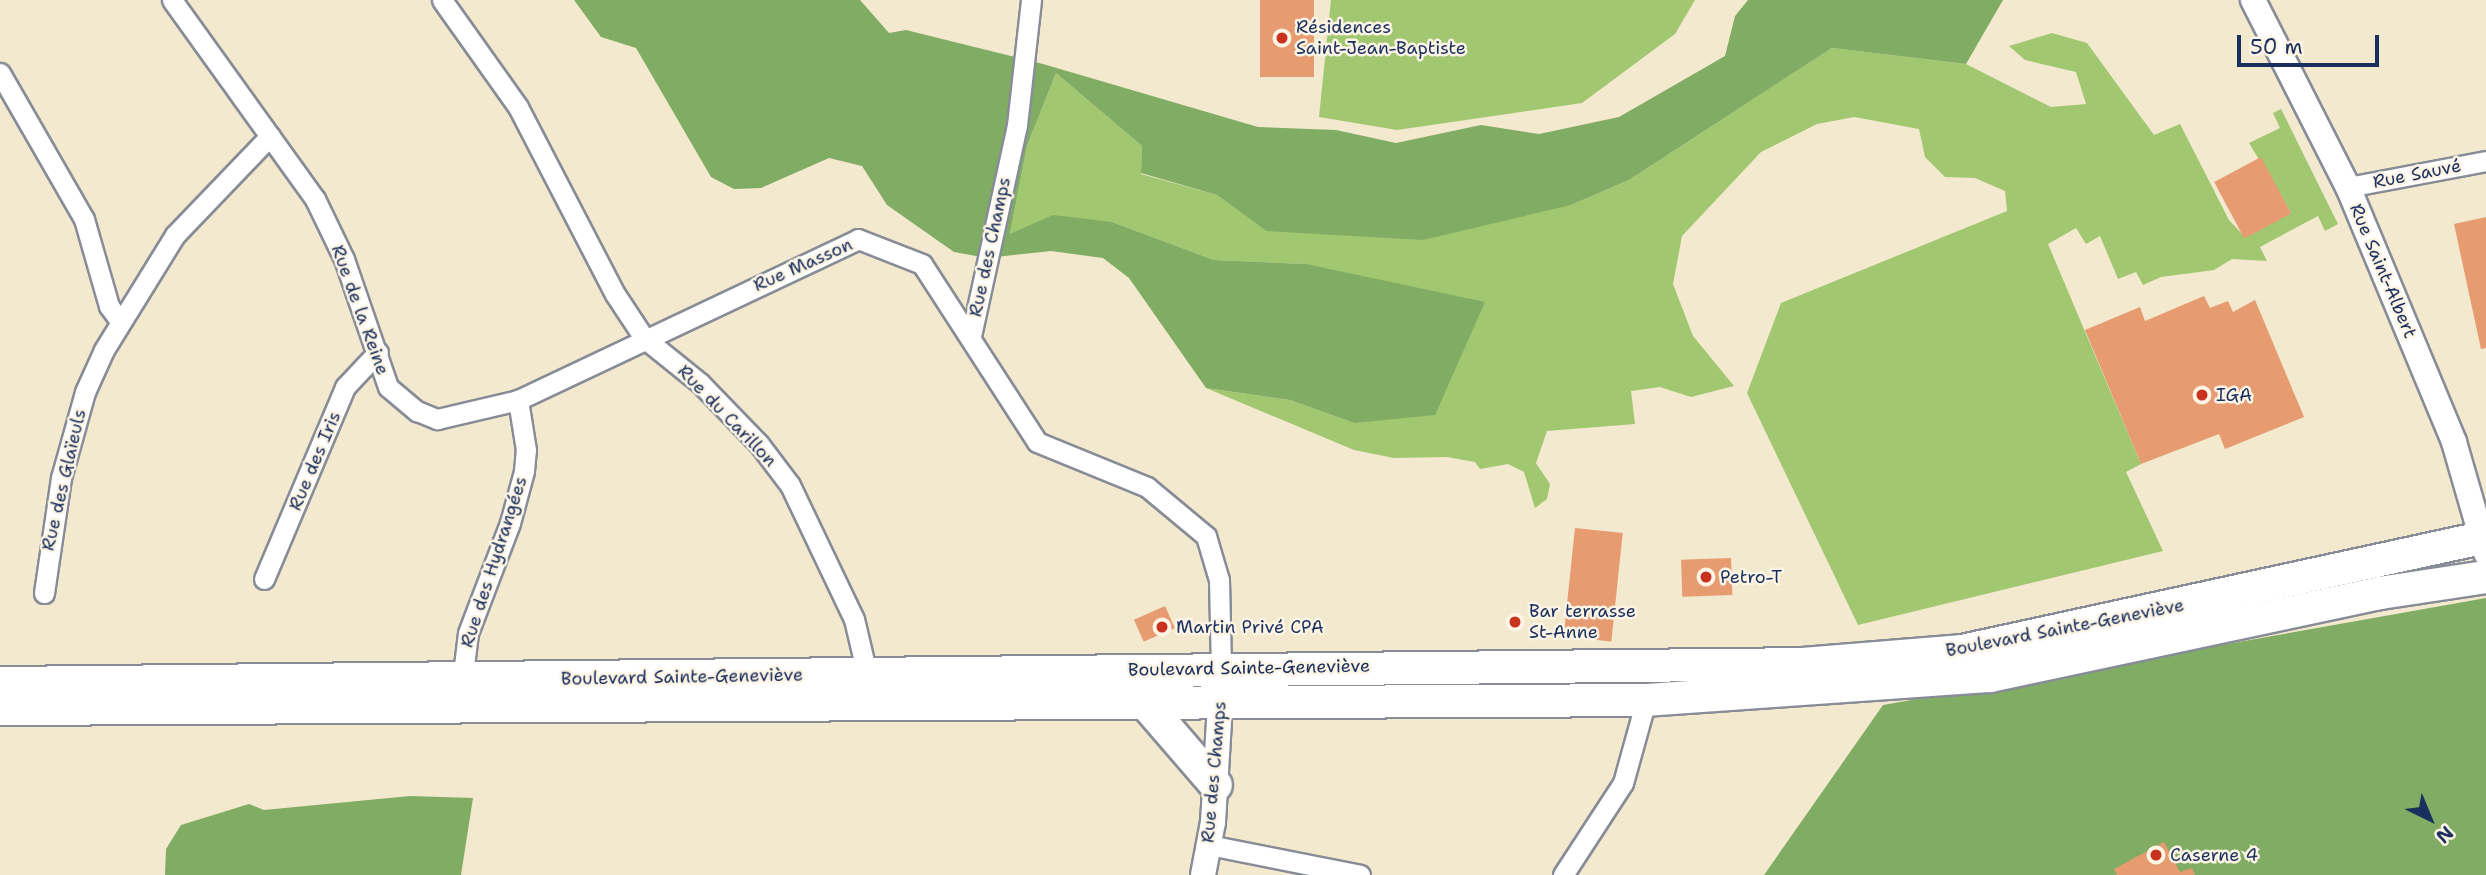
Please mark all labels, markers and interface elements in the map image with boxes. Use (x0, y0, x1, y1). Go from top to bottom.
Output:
place label: Résidences Saint-Jean-Baptiste (1296, 17, 1466, 60)
scale bar (2241, 21, 2383, 65)
marker: Résidences Saint-Jean-Baptiste (1274, 30, 1290, 46)
text: 50 m (2250, 33, 2303, 61)
street label: Rue Sauvé (2371, 155, 2463, 193)
street label: Rue des Champs (965, 175, 1015, 319)
street label: Rue Saint-Albert (2345, 201, 2421, 341)
street label: Rue Masson (750, 234, 856, 296)
street label: Rue de la Reine (326, 242, 394, 378)
street label: Rue du Carillon (673, 361, 781, 471)
place label: IGA (2216, 384, 2252, 406)
marker: IGA (2194, 387, 2210, 403)
street label: Rue des Glaïeuls (37, 407, 91, 553)
street label: Rue des Iris (284, 408, 346, 514)
street label: Rue des Hydrangées (456, 474, 532, 650)
place label: Petro-T (1720, 566, 1782, 588)
marker: Petro-T (1698, 569, 1714, 585)
street label: Boulevard Sainte-Geneviève (1944, 594, 2186, 662)
place label: Bar terrasse St-Anne (1529, 601, 1636, 644)
marker: Bar terrasse St-Anne (1507, 614, 1523, 630)
place label: Martin Privé CPA (1176, 616, 1324, 638)
marker: Martin Privé CPA (1154, 619, 1170, 635)
street label: Boulevard Sainte-Geneviève (1128, 655, 1370, 681)
street label: Boulevard Sainte-Geneviève (561, 664, 803, 690)
street label: Rue des Champs (1197, 700, 1231, 844)
north arrow (2395, 784, 2465, 854)
text: N (2431, 820, 2459, 849)
place label: Caserne 4 (2170, 844, 2258, 866)
marker: Caserne 4 (2148, 847, 2164, 863)

